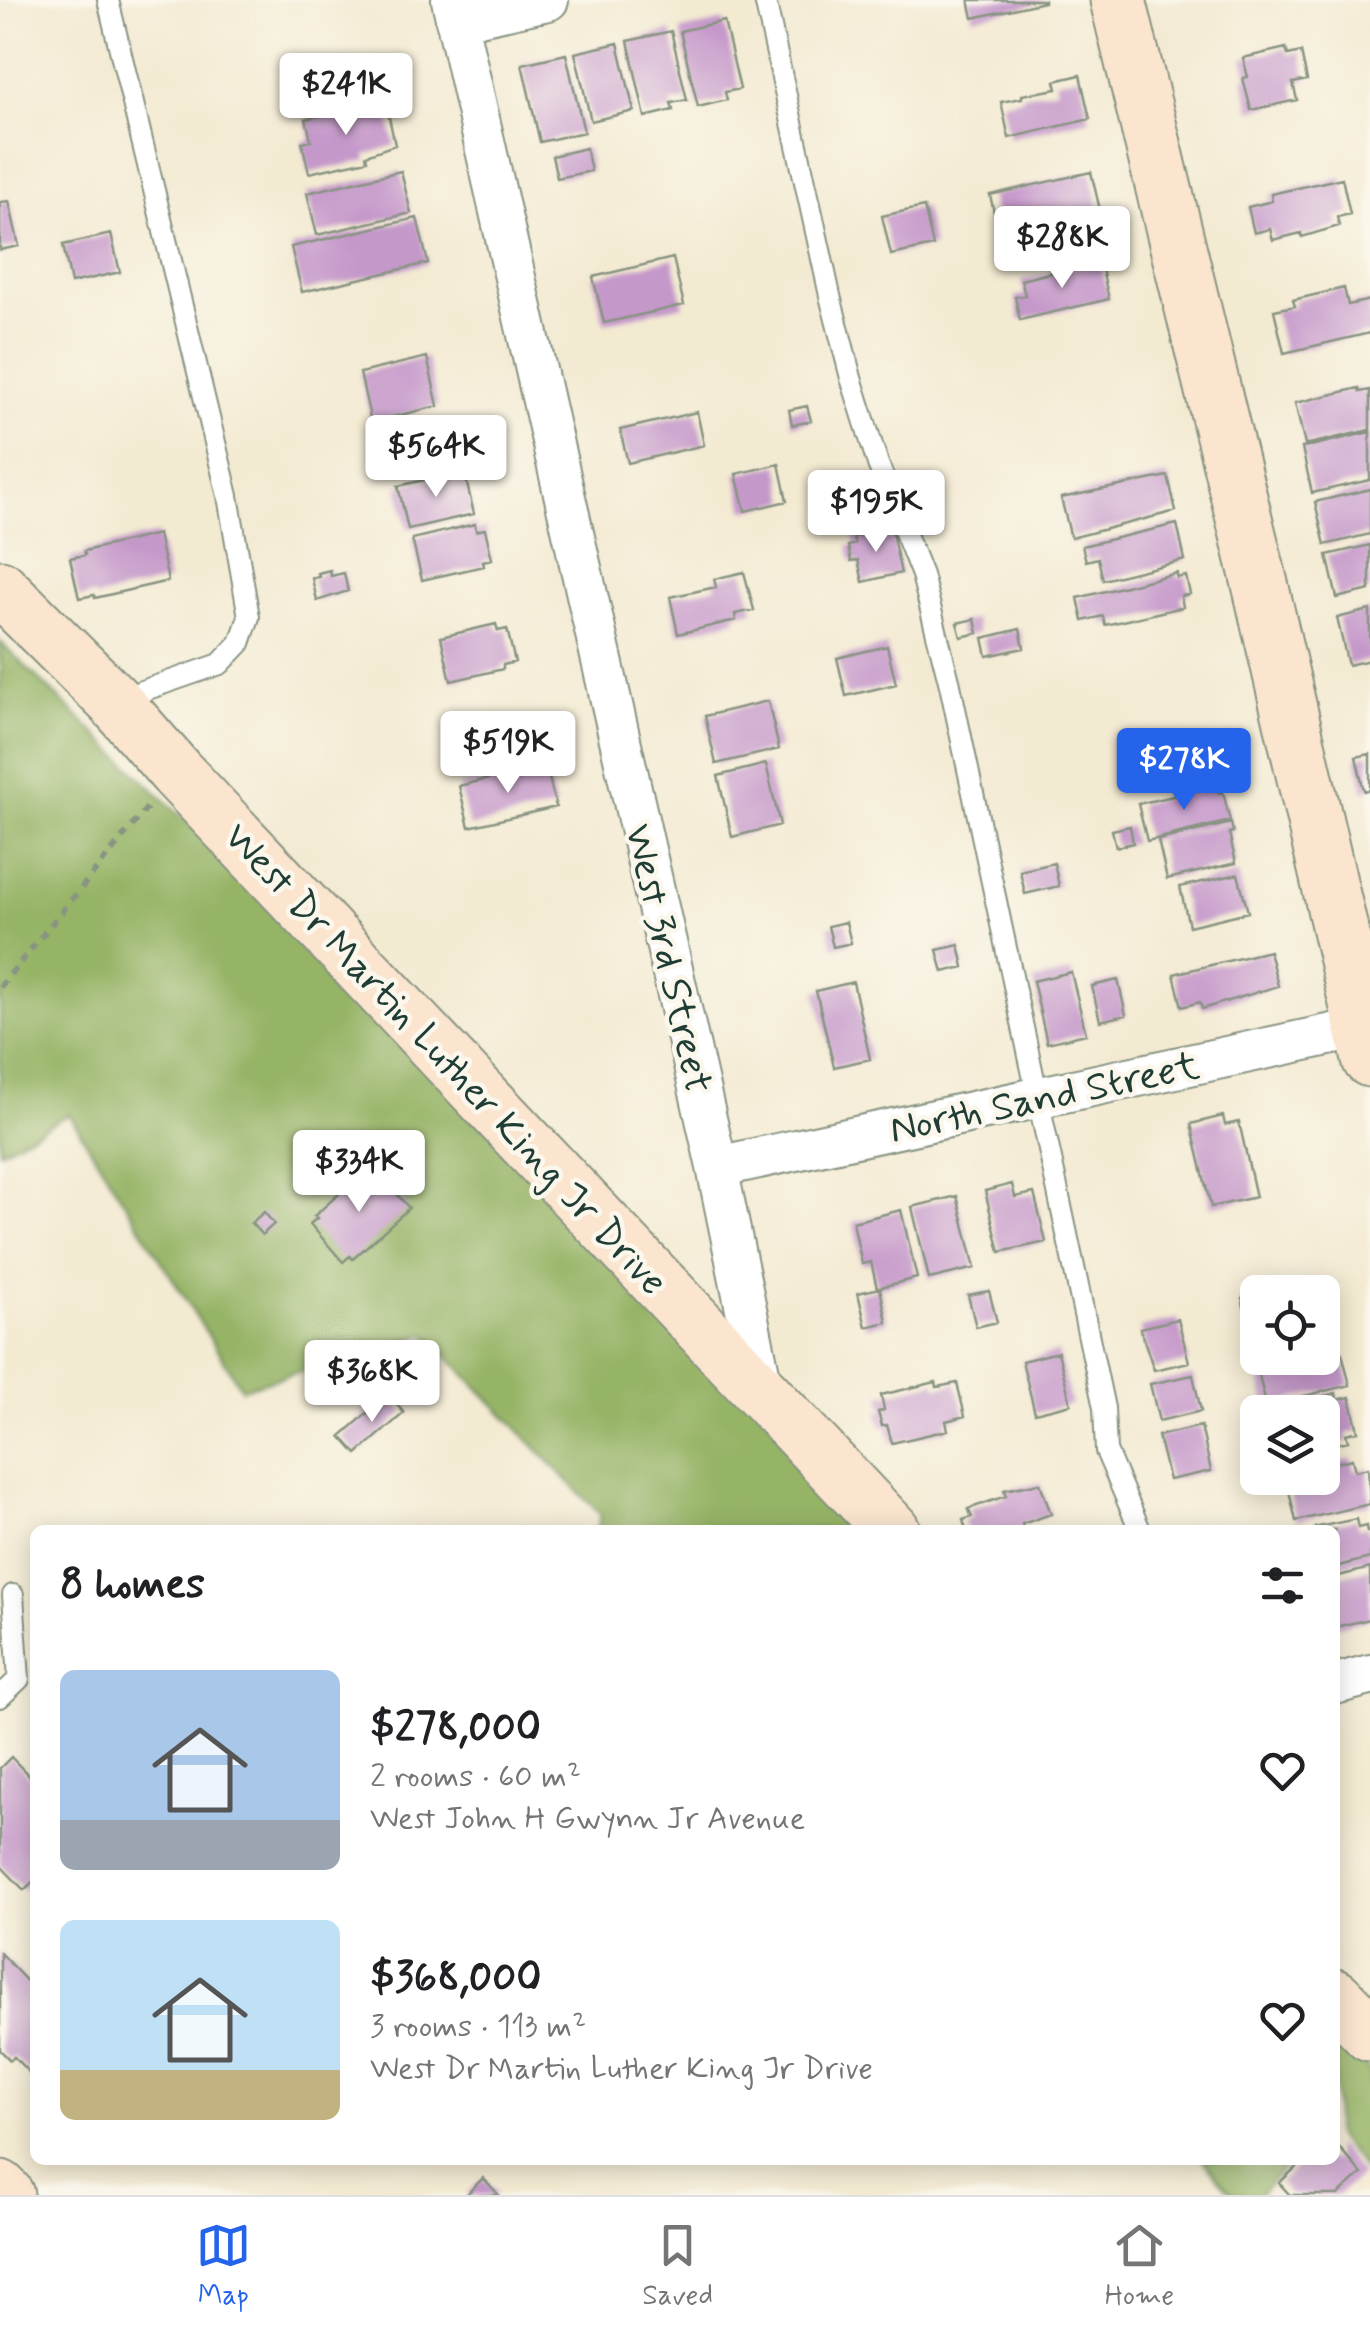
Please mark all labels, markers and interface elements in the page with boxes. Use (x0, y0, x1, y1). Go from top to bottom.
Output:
pin: $241K (276, 53, 416, 138)
text: $241K (302, 64, 390, 106)
pin: $288K (992, 206, 1132, 291)
text: $288K (1016, 217, 1108, 259)
pin: $564K (366, 415, 506, 500)
text: $564K (387, 426, 485, 468)
pin: $195K (806, 470, 946, 555)
text: $195K (830, 481, 922, 523)
pin: $519K (438, 711, 578, 796)
text: $519K (462, 722, 554, 764)
pin: $278K (1114, 728, 1254, 813)
text: $278K (1139, 739, 1229, 781)
street label: West Dr Martin Luther King Jr Drive (211, 812, 678, 1308)
street label: West 3rd Street (611, 819, 723, 1098)
street label: North Sand Street (885, 1041, 1204, 1157)
pin: $334K (289, 1130, 429, 1215)
text: $334K (315, 1141, 403, 1183)
map controls (1240, 1275, 1340, 1495)
button: locate (1240, 1275, 1340, 1375)
pin: $368K (302, 1340, 442, 1425)
text: $368K (327, 1351, 417, 1393)
button: layers (1240, 1395, 1340, 1495)
text: 8 homes (60, 1558, 205, 1613)
icon: filters (1255, 1558, 1310, 1613)
text: $278,000 (370, 1701, 541, 1756)
icon: home (140, 1710, 260, 1830)
icon: heart (1255, 1743, 1310, 1798)
text: 2 rooms · 60 m² (370, 1756, 581, 1798)
text: West John H Gwynn Jr Avenue (370, 1798, 805, 1840)
text: $368,000 (370, 1951, 541, 2006)
icon: home (140, 1960, 260, 2080)
icon: heart (1255, 1993, 1310, 2048)
text: 3 rooms · 113 m² (370, 2006, 586, 2048)
text: West Dr Martin Luther King Jr Drive (370, 2048, 873, 2090)
tab: Map (196, 2218, 251, 2315)
tab: Saved (642, 2218, 713, 2315)
tab: Home (1105, 2218, 1174, 2315)

